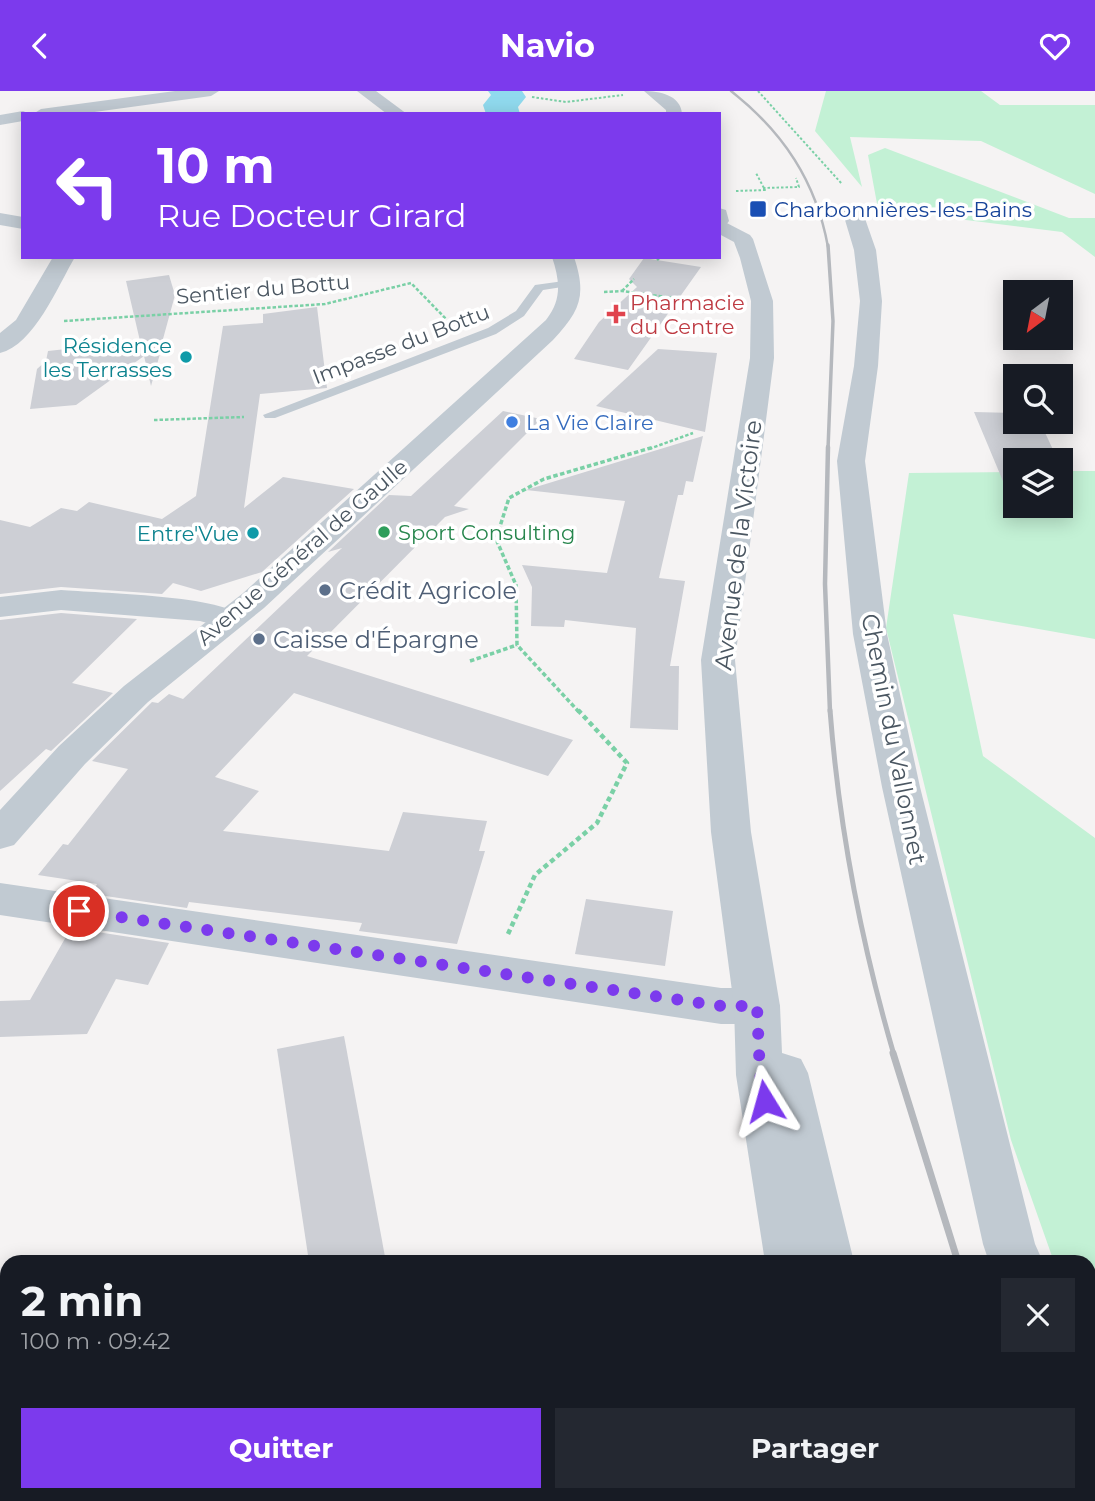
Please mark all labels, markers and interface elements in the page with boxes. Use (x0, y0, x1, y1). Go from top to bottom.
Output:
text: Navio (500, 26, 595, 65)
icon: back (21, 27, 59, 65)
icon: heart (1036, 27, 1074, 65)
text: 10 m (157, 136, 275, 195)
icon: left (42, 140, 133, 231)
text: Rue Docteur Girard (157, 196, 466, 235)
place label: Charbonnières-les-Bains (774, 197, 1032, 222)
marker: Charbonnières-les-Bains (748, 199, 768, 219)
street label: Sentier du Bottu (175, 269, 351, 309)
north arrow (1003, 280, 1073, 350)
map controls (1003, 280, 1073, 518)
place label: Pharmacie du Centre (630, 290, 745, 339)
street label: Impasse du Bottu (309, 299, 493, 389)
marker: Pharmacie du Centre (608, 306, 624, 322)
place label: Résidence les Terrasses (43, 333, 172, 382)
marker: Résidence les Terrasses (178, 349, 194, 365)
button: search (1003, 364, 1073, 434)
place label: La Vie Claire (526, 410, 654, 435)
marker: La Vie Claire (504, 414, 520, 430)
street label: Avenue de la Victoire (708, 418, 768, 672)
button: layers (1003, 448, 1073, 518)
street label: Avenue Général de Gaulle (192, 454, 412, 650)
place label: Sport Consulting (398, 520, 575, 545)
place label: Entre'Vue (137, 521, 239, 546)
marker: Sport Consulting (376, 524, 392, 540)
marker: Entre'Vue (245, 525, 261, 541)
place label: Crédit Agricole (339, 576, 517, 605)
marker: Crédit Agricole (317, 582, 333, 598)
street label: Chemin du Vallonnet (855, 611, 933, 867)
place label: Caisse d'Épargne (273, 625, 479, 654)
marker: Caisse d'Épargne (251, 631, 267, 647)
pin (49, 881, 109, 941)
icon: arrive (60, 892, 98, 930)
position arrow (728, 1064, 802, 1138)
text: 2 min (21, 1275, 143, 1327)
button: close (1001, 1278, 1075, 1352)
text: 100 m · 09:42 (21, 1327, 170, 1355)
button: Quitter (21, 1408, 541, 1488)
button: Partager (555, 1408, 1075, 1488)

